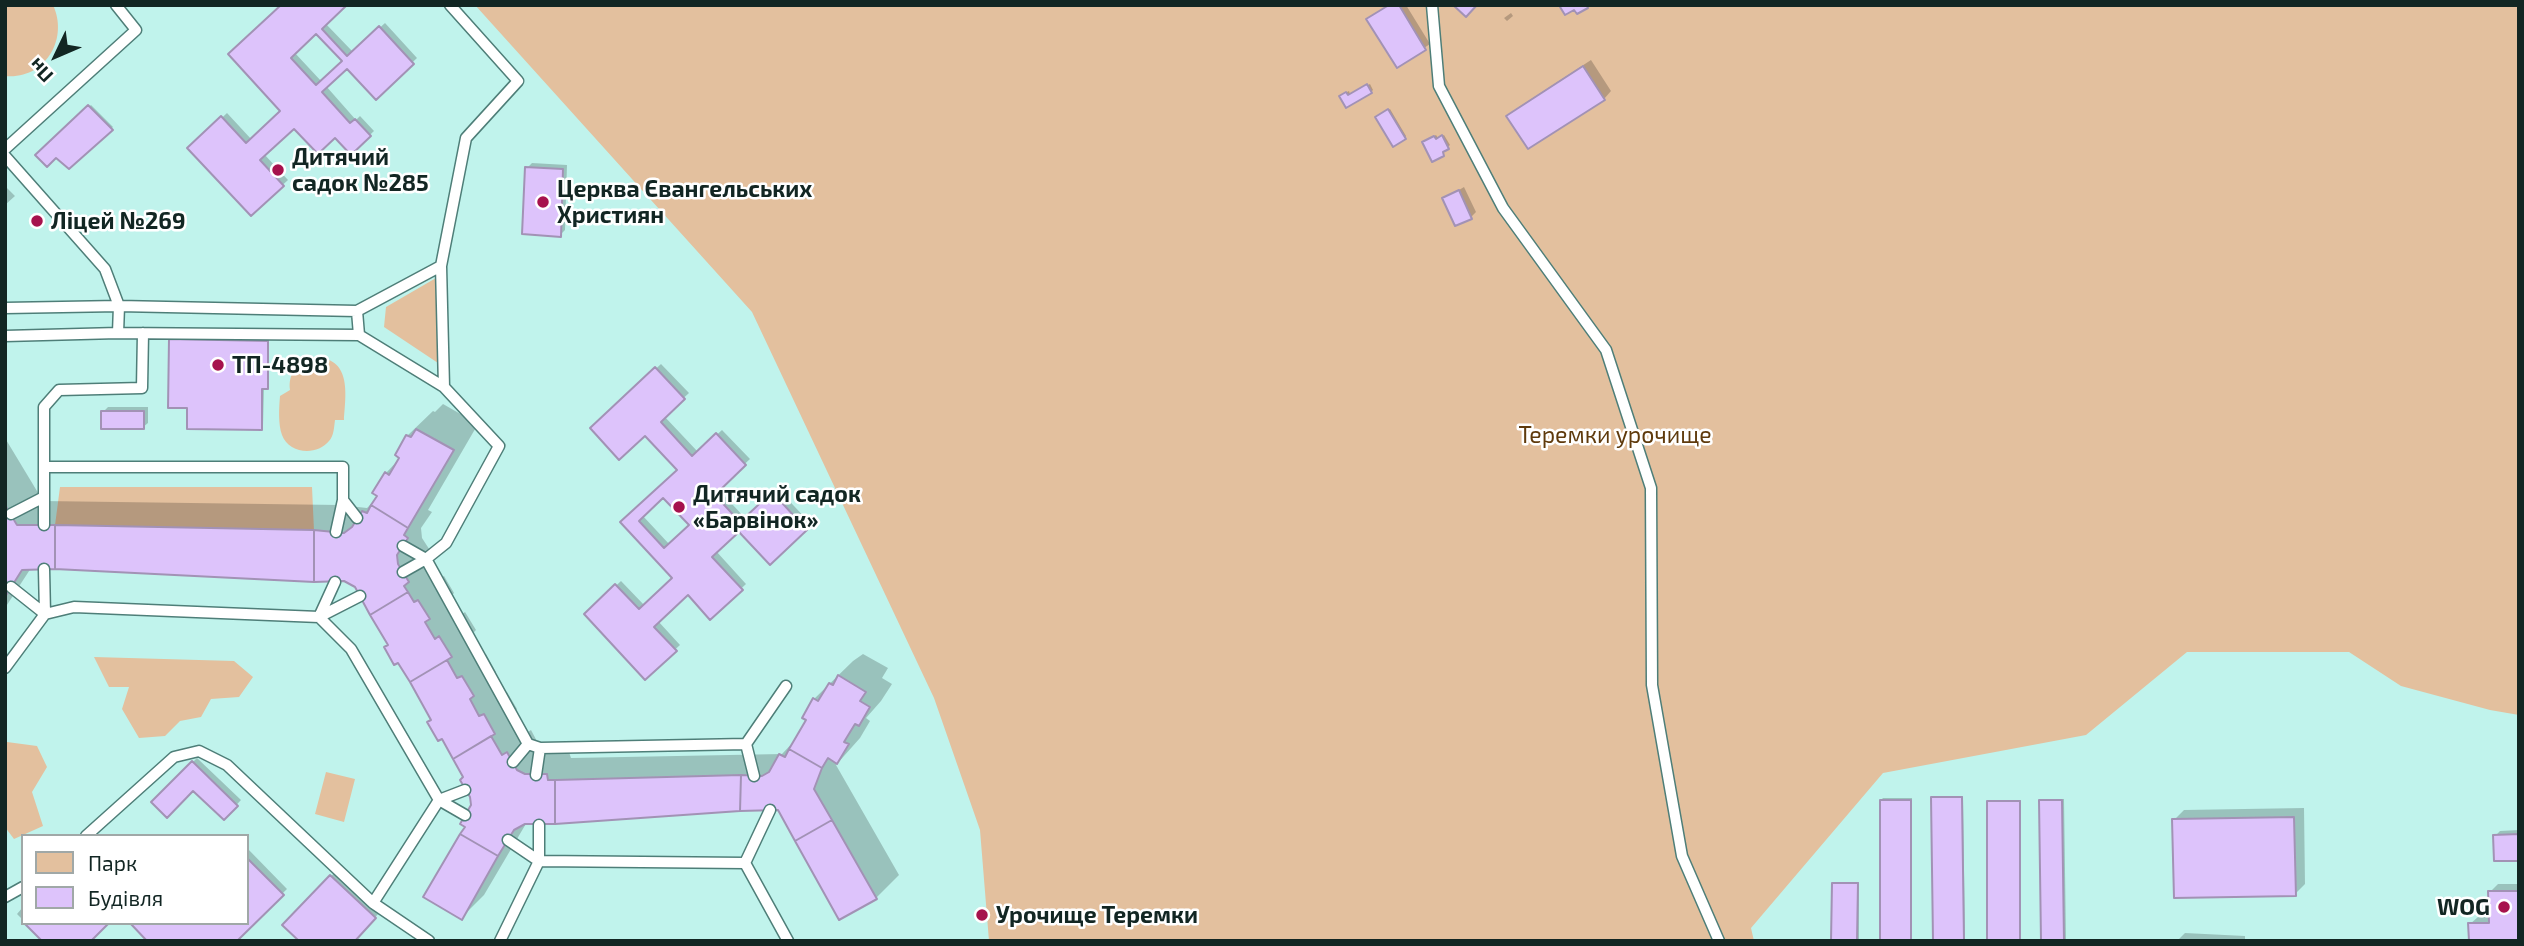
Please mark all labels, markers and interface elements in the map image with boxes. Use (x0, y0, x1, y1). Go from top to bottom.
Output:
north arrow (21, 21, 91, 91)
text: Пн (24, 54, 57, 88)
place label: Дитячий садок №285 (292, 143, 429, 197)
marker: Дитячий садок №285 (270, 162, 286, 178)
place label: Церква Євангельських Християн (557, 175, 812, 229)
marker: Церква Євангельських Християн (535, 194, 551, 210)
place label: Ліцей №269 (51, 207, 185, 235)
marker: Ліцей №269 (29, 213, 45, 229)
place label: ТП-4898 (232, 351, 328, 379)
marker: ТП-4898 (210, 357, 226, 373)
park label: Теремки урочище (1518, 421, 1712, 449)
place label: Дитячий садок «Барвінок» (693, 480, 861, 534)
marker: Дитячий садок «Барвінок» (671, 499, 687, 515)
legend (21, 834, 248, 925)
text: Парк (88, 850, 137, 875)
text: Будівля (88, 885, 163, 910)
place label: WOG (2437, 893, 2490, 921)
marker: WOG (2496, 899, 2512, 915)
place label: Урочище Теремки (996, 901, 1198, 929)
marker: Урочище Теремки (974, 907, 990, 923)

